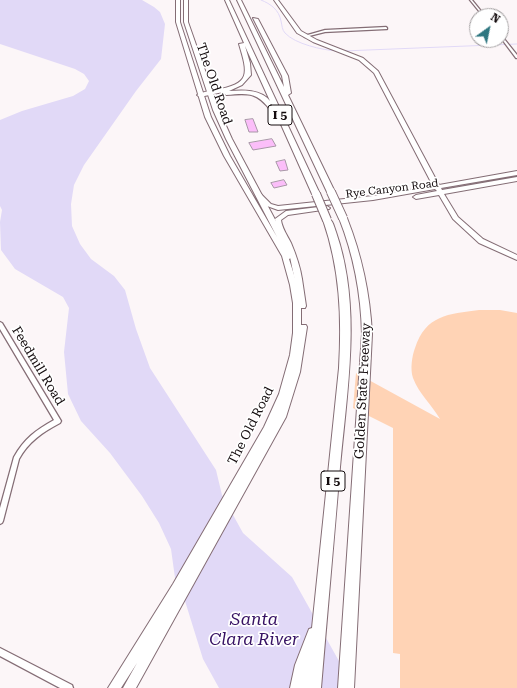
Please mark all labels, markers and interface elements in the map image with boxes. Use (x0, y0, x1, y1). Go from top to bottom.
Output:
north arrow (469, 8, 509, 48)
text: N (488, 11, 502, 26)
street label: The Old Road (193, 41, 235, 127)
road number: I 5 (268, 105, 292, 125)
street label: Rye Canyon Road (345, 177, 439, 201)
street label: Golden State Freeway (352, 322, 374, 460)
street label: Feedmill Road (8, 324, 68, 408)
street label: The Old Road (225, 384, 277, 468)
road number: I 5 (321, 471, 345, 491)
water label: Santa Clara River (209, 610, 299, 650)

